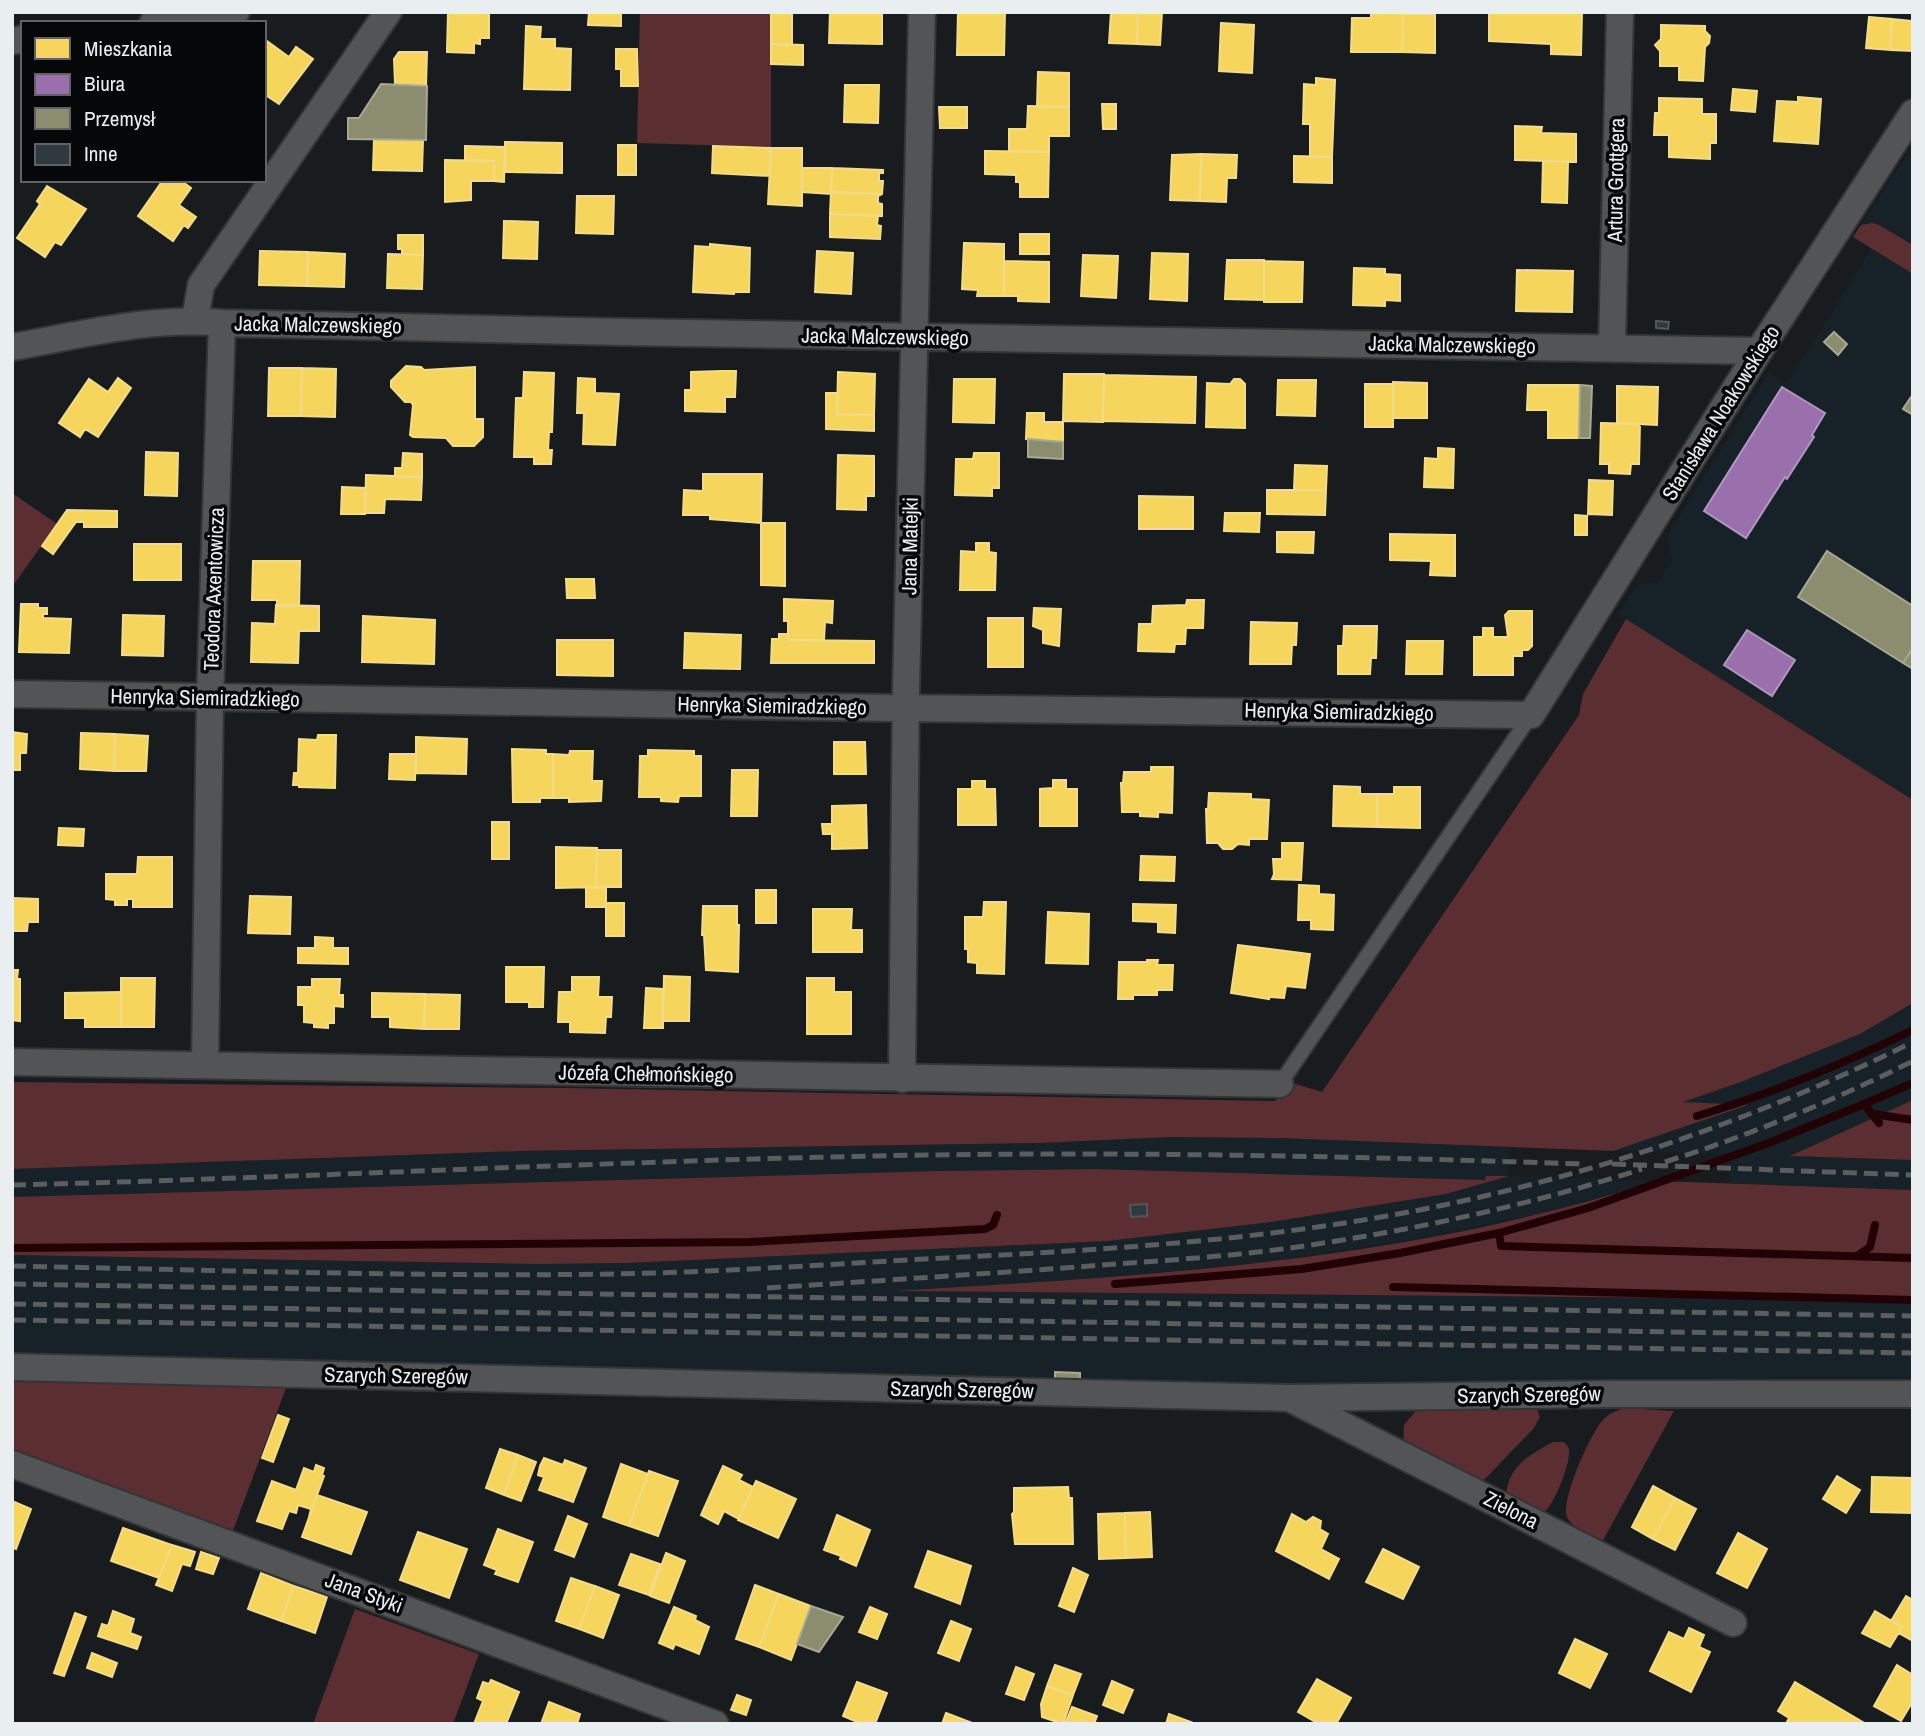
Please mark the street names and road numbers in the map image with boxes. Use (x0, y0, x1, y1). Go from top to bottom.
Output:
street label: Artura Grottgera (1600, 117, 1631, 243)
street label: Jacka Malczewskiego (234, 309, 402, 340)
street label: Stanisława Noakowskiego (1655, 319, 1786, 506)
street label: Jacka Malczewskiego (801, 321, 969, 352)
street label: Jacka Malczewskiego (1368, 329, 1536, 360)
street label: Jana Matejki (894, 497, 925, 595)
street label: Teodora Axentowicza (196, 506, 231, 671)
street label: Henryka Siemiradzkiego (110, 681, 300, 714)
street label: Henryka Siemiradzkiego (677, 689, 867, 722)
street label: Henryka Siemiradzkiego (1244, 695, 1434, 728)
street label: Józefa Chełmońskiego (558, 1057, 734, 1090)
street label: Szarych Szeregów (324, 1360, 469, 1391)
street label: Szarych Szeregów (890, 1374, 1035, 1405)
street label: Szarych Szeregów (1457, 1379, 1602, 1410)
street label: Zielona (1479, 1484, 1544, 1536)
street label: Jana Styki (321, 1565, 407, 1620)

